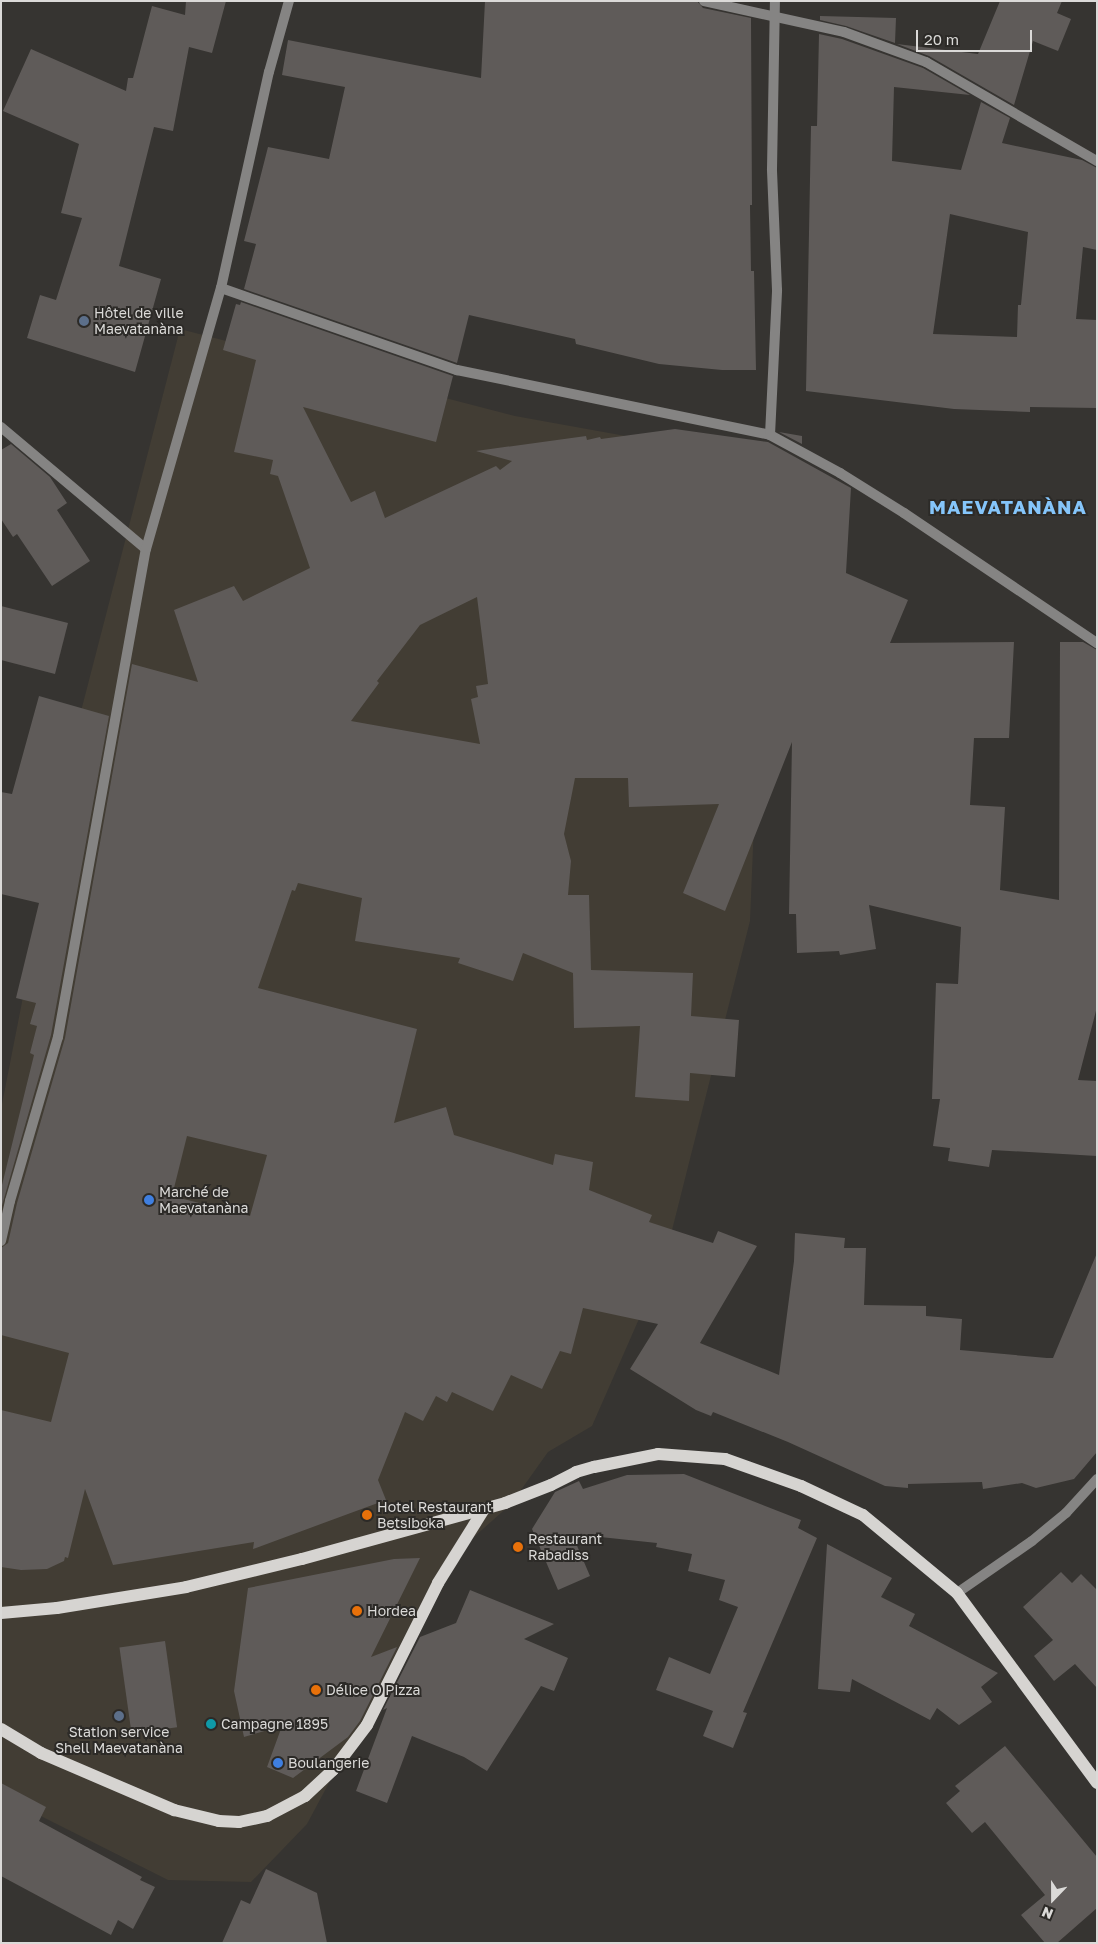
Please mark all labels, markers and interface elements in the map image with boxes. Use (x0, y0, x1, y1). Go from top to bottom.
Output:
scale bar (918, 20, 1034, 52)
text: 20 m (924, 30, 959, 48)
place label: Hôtel de ville Maevatanàna (94, 305, 184, 338)
marker: Hôtel de ville Maevatanàna (78, 315, 90, 327)
district label: MAEVATANÀNA (928, 496, 1088, 518)
place label: Marché de Maevatanàna (159, 1184, 249, 1216)
marker: Marché de Maevatanàna (143, 1194, 155, 1206)
place label: Hotel Restaurant Betsiboka (377, 1499, 492, 1531)
marker: Hotel Restaurant Betsiboka (361, 1509, 373, 1521)
place label: Restaurant Rabadiss (528, 1531, 602, 1564)
marker: Restaurant Rabadiss (512, 1541, 524, 1553)
place label: Hordea (367, 1603, 416, 1619)
marker: Hordea (351, 1605, 363, 1617)
place label: Délice O Pizza (326, 1682, 421, 1698)
marker: Délice O Pizza (310, 1684, 322, 1696)
marker: Station service Shell Maevatanàna (113, 1710, 125, 1722)
place label: Campagne 1895 (221, 1716, 328, 1732)
marker: Campagne 1895 (205, 1718, 217, 1730)
place label: Station service Shell Maevatanàna (55, 1724, 183, 1756)
place label: Boulangerie (288, 1755, 369, 1771)
marker: Boulangerie (272, 1757, 284, 1769)
north arrow (1028, 1874, 1078, 1924)
text: N (1039, 1904, 1055, 1923)

